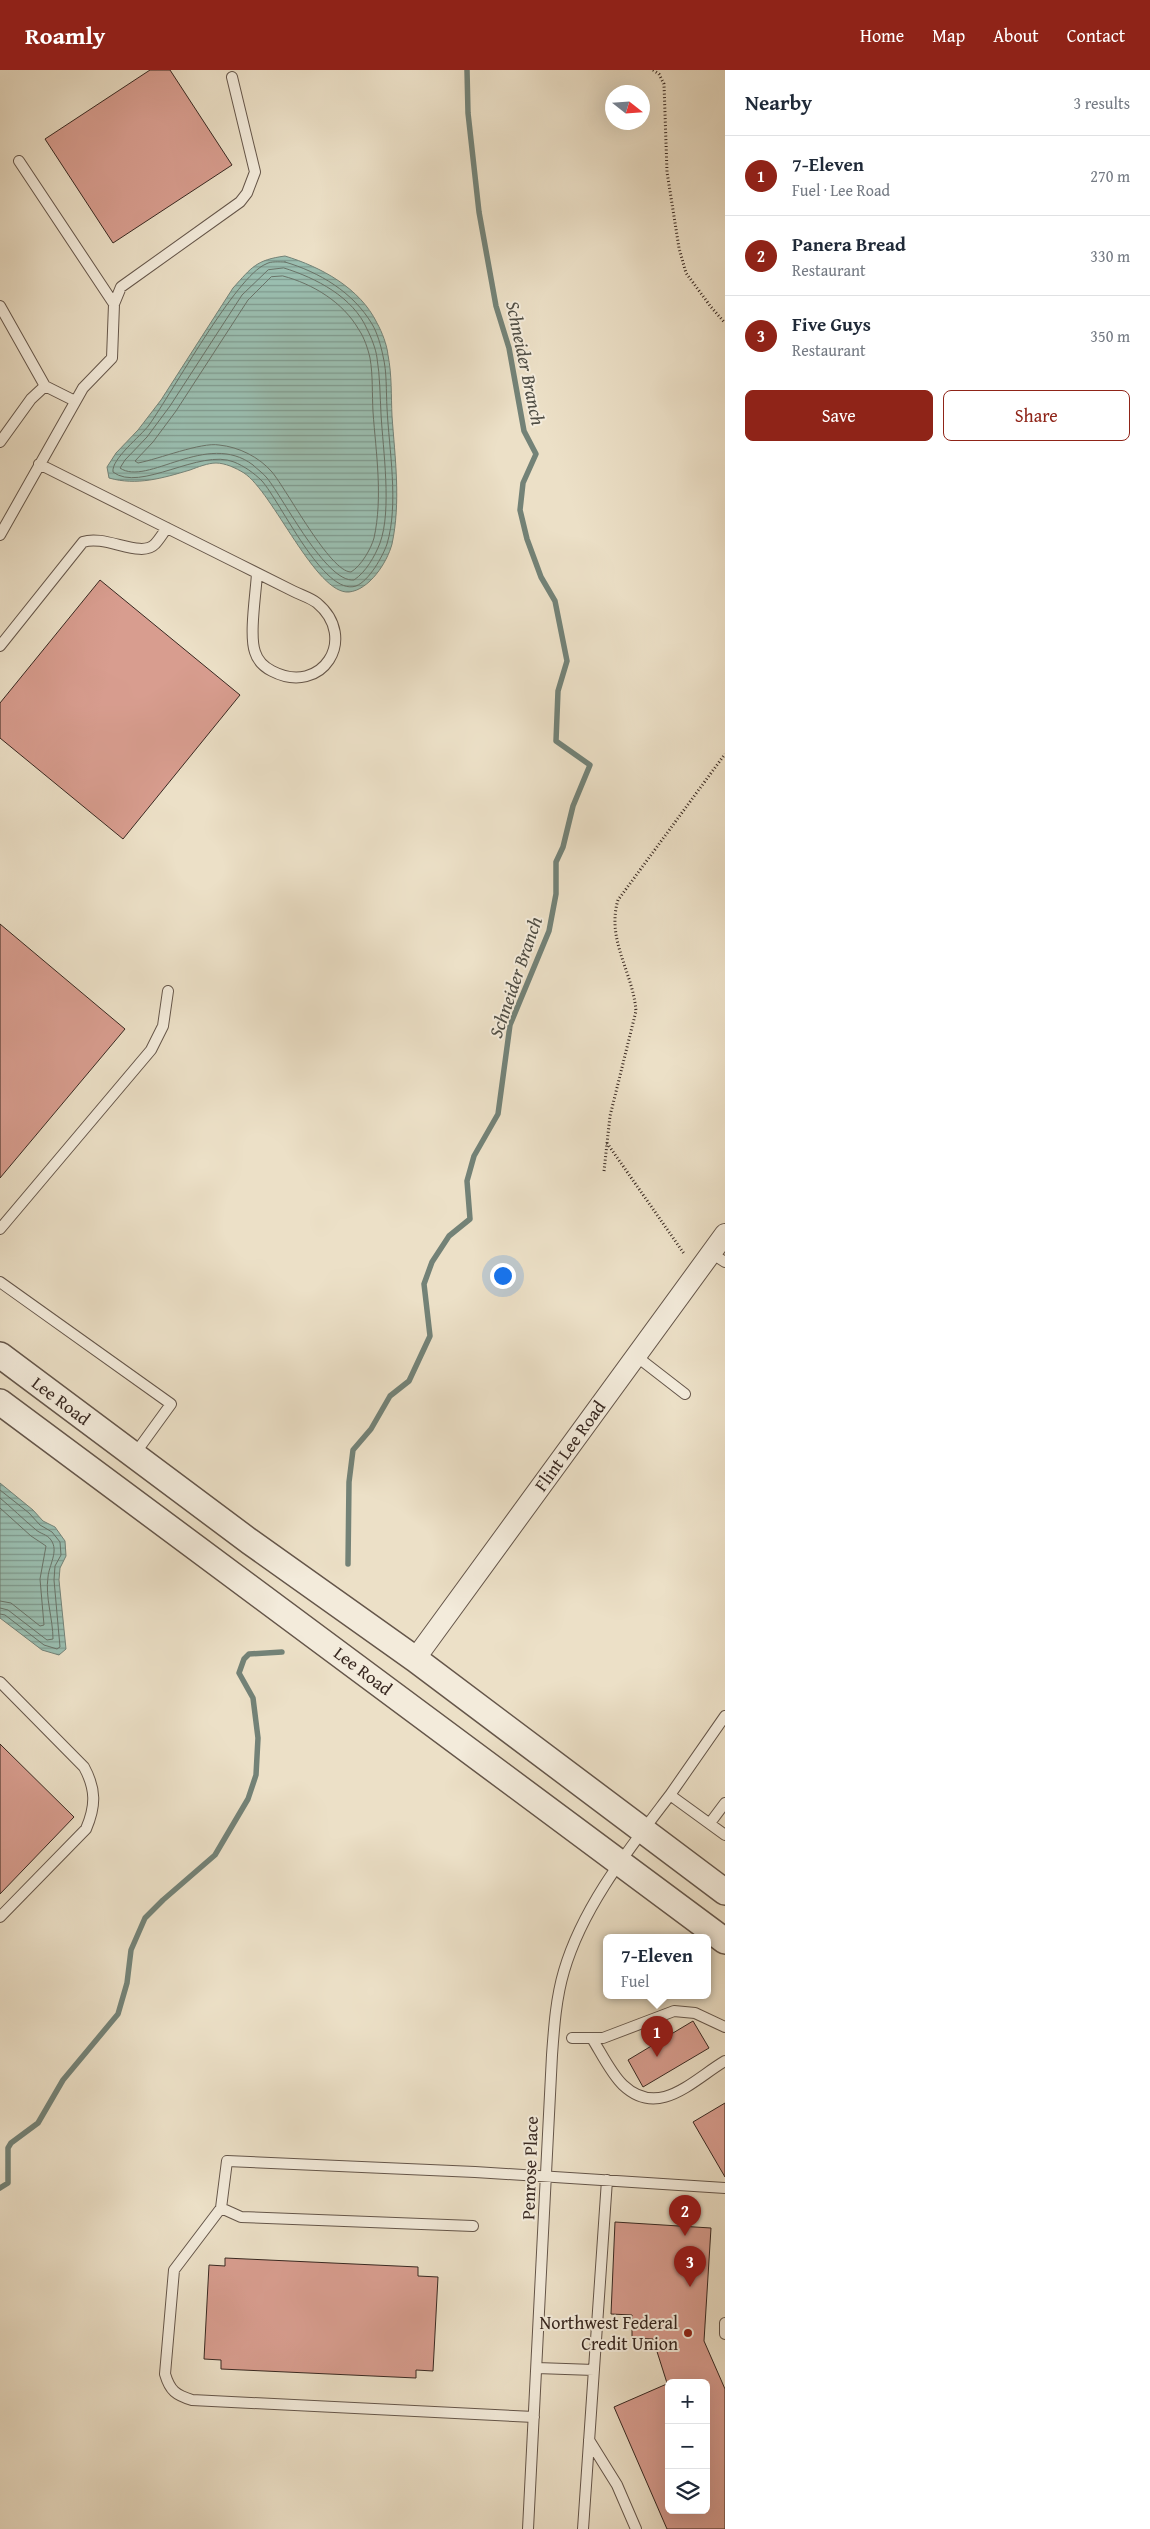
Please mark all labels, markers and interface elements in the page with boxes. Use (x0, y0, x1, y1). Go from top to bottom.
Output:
text: Roamly (25, 18, 105, 53)
text: Home (860, 22, 904, 49)
text: Map (932, 22, 965, 49)
text: About (993, 22, 1039, 49)
text: Contact (1067, 22, 1125, 49)
north arrow (605, 85, 650, 130)
text: Nearby (745, 87, 812, 118)
text: 3 results (1073, 91, 1130, 115)
text: 7-Eleven (792, 150, 864, 178)
text: 1 (757, 164, 765, 188)
text: 270 m (1090, 164, 1130, 188)
text: Fuel · Lee Road (792, 178, 890, 202)
text: Panera Bread (792, 230, 906, 258)
text: 2 (757, 244, 765, 268)
text: 330 m (1090, 244, 1130, 268)
text: Restaurant (792, 258, 866, 282)
water label: Schneider Branch (499, 298, 553, 428)
text: Five Guys (792, 310, 871, 338)
text: 3 (757, 324, 765, 348)
text: 350 m (1090, 324, 1130, 348)
text: Restaurant (792, 338, 866, 362)
button: Save (745, 390, 933, 441)
button: Share (943, 390, 1130, 441)
water label: Schneider Branch (481, 912, 549, 1042)
your location (490, 1263, 516, 1289)
street label: Lee Road (26, 1370, 97, 1432)
street label: Flint Lee Road (527, 1394, 612, 1497)
street label: Lee Road (328, 1640, 399, 1702)
popup (603, 1934, 711, 1999)
text: 7-Eleven (621, 1941, 693, 1969)
text: Fuel (621, 1969, 649, 1993)
pin: 1 (641, 2016, 673, 2057)
street label: Penrose Place (514, 2116, 545, 2220)
pin: 2 (669, 2195, 701, 2236)
pin: 3 (674, 2246, 706, 2287)
place label: Northwest Federal Credit Union (539, 2309, 678, 2357)
marker: Northwest Federal Credit Union (682, 2327, 694, 2339)
map controls (665, 2379, 710, 2514)
button: + (665, 2379, 710, 2424)
button: − (665, 2424, 710, 2469)
button: layers (665, 2469, 710, 2514)

